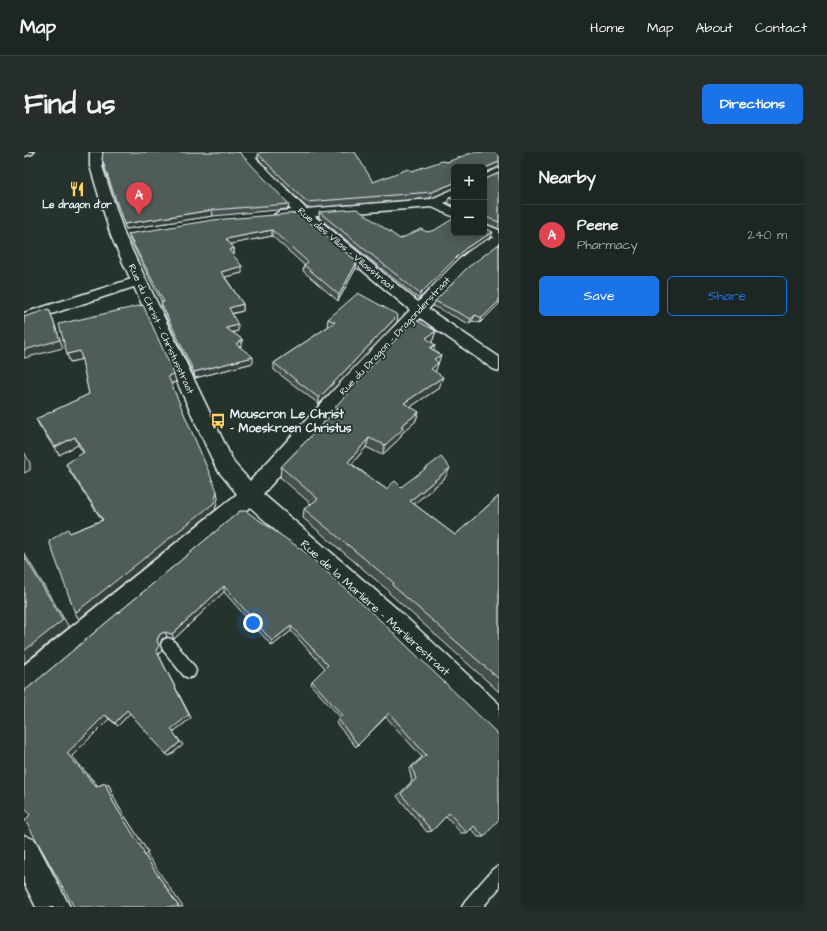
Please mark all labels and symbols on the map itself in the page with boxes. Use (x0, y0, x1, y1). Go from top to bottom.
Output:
restaurant icon: Le dragon d'or (68, 180, 86, 198)
pin: A (126, 182, 152, 215)
place label: Le dragon d'or (42, 198, 112, 214)
street label: Rue des Villas - Villasstraat (294, 204, 398, 294)
street label: Rue du Christ - Christusstraat (125, 262, 197, 396)
street label: Rue du Dragon - Dragonderstraat (336, 274, 455, 399)
place label: Mouscron Le Christ - Moeskroen Christus (230, 406, 352, 437)
bus stop icon: Mouscron Le Christ - Moeskroen Christus (209, 412, 227, 430)
street label: Rue de la Marlière - Marlièrestraat (296, 536, 454, 680)
your location (243, 613, 263, 633)

